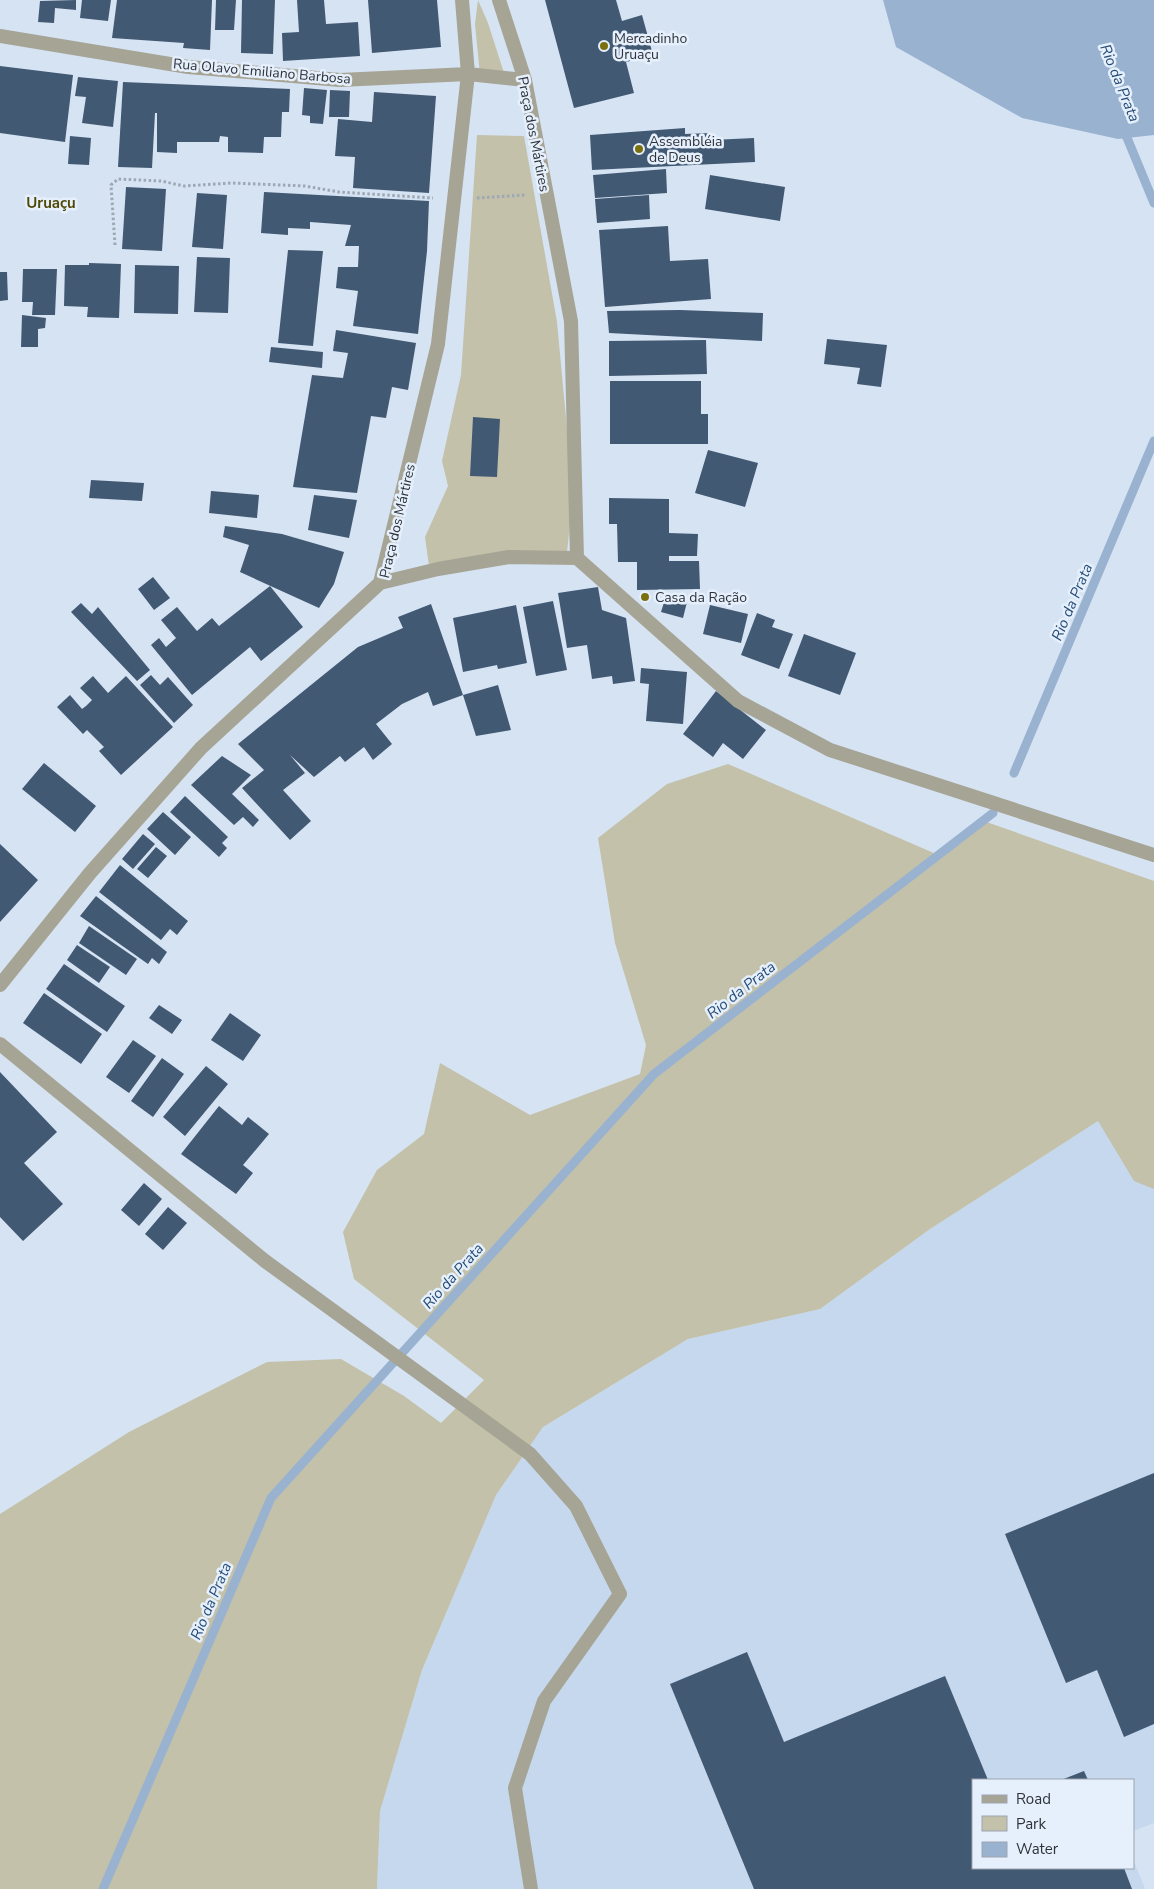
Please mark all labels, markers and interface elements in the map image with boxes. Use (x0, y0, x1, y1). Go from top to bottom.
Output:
place label: Mercadinho Uruaçu (614, 29, 687, 64)
marker: Mercadinho Uruaçu (598, 40, 610, 52)
water label: Rio da Prata (1095, 41, 1145, 125)
street label: Rua Olavo Emiliano Barbosa (172, 54, 352, 89)
street label: Praça dos Mártires (513, 75, 554, 194)
place label: Assembléia de Deus (649, 132, 722, 167)
marker: Assembléia de Deus (633, 143, 645, 155)
district label: Uruaçu (26, 193, 76, 213)
street label: Praça dos Mártires (375, 462, 420, 580)
water label: Rio da Prata (1047, 560, 1097, 644)
place label: Casa da Ração (655, 588, 747, 607)
marker: Casa da Ração (639, 591, 651, 603)
water label: Rio da Prata (703, 957, 780, 1023)
water label: Rio da Prata (418, 1239, 488, 1313)
water label: Rio da Prata (186, 1559, 236, 1643)
legend (972, 1779, 1134, 1869)
text: Road (1016, 1789, 1051, 1809)
text: Park (1016, 1814, 1046, 1834)
text: Water (1016, 1839, 1059, 1859)

